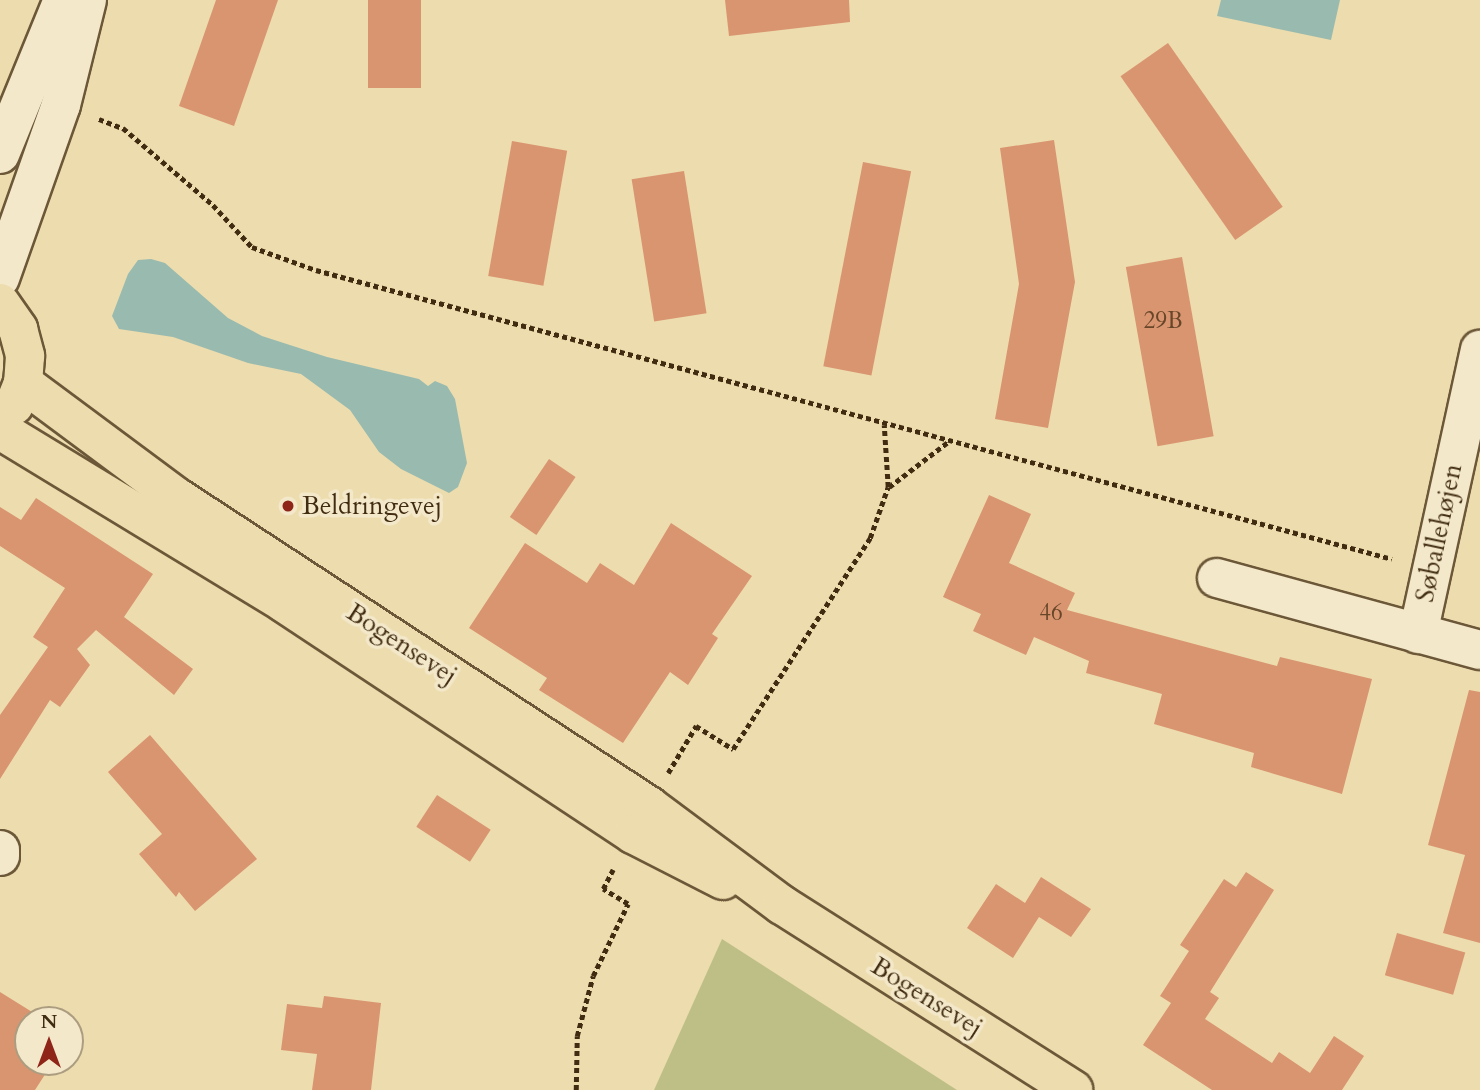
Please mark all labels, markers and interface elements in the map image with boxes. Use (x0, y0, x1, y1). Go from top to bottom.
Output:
house number: 29B (1143, 307, 1183, 335)
street label: Søballehøjen (1409, 461, 1469, 605)
place label: Beldringevej (302, 490, 442, 522)
marker: Beldringevej (280, 498, 296, 514)
street label: Bogensevej (341, 597, 463, 691)
house number: 46 (1039, 599, 1063, 627)
street label: Bogensevej (865, 950, 989, 1044)
north arrow (14, 1006, 84, 1076)
text: N (41, 1009, 57, 1035)

